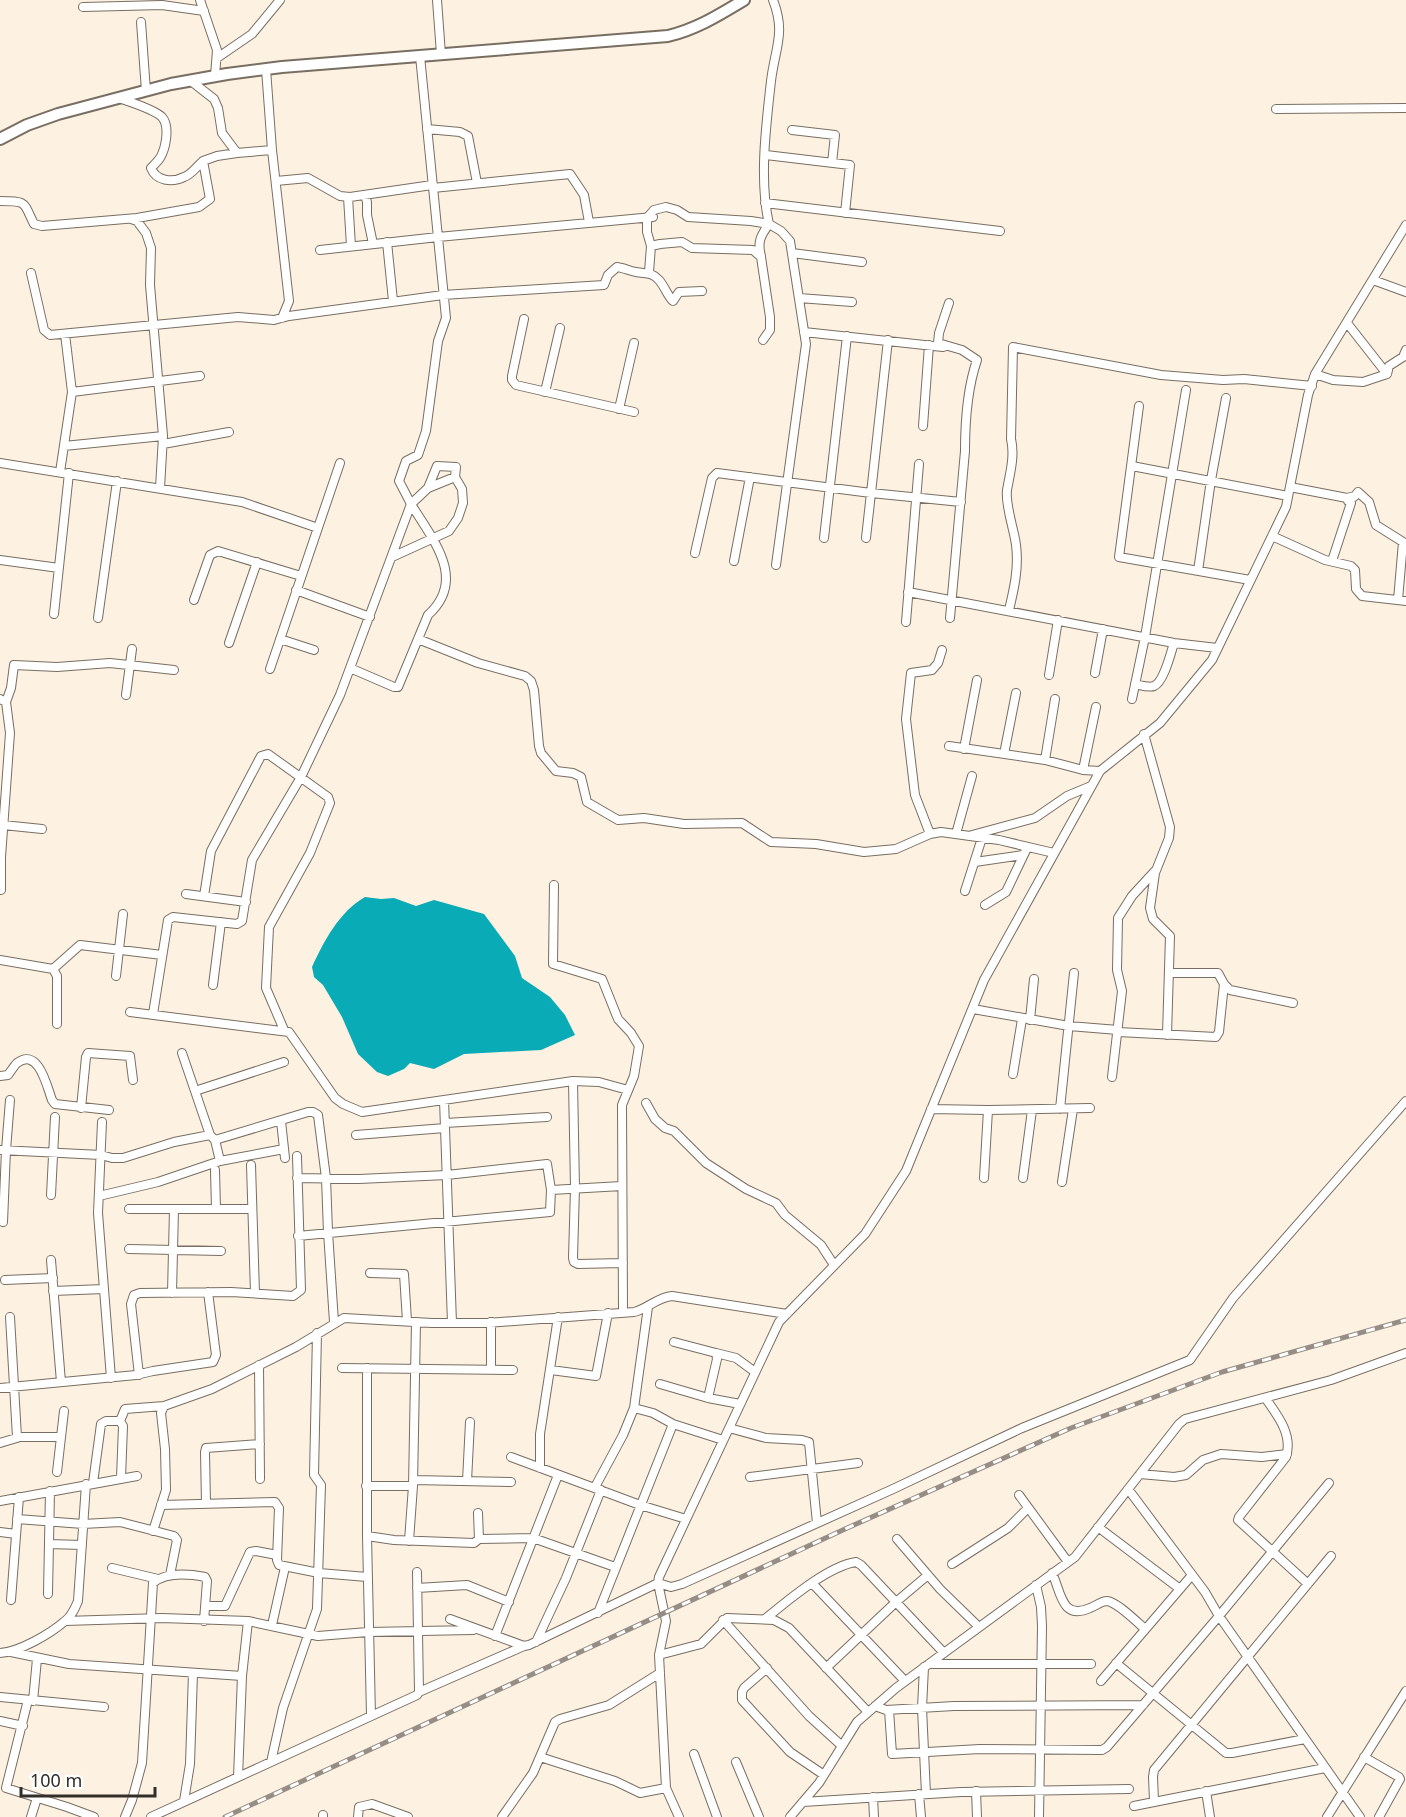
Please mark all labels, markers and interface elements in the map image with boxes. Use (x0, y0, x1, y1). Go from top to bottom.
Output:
scale bar (21, 1760, 154, 1798)
text: 100 m (30, 1768, 82, 1792)

